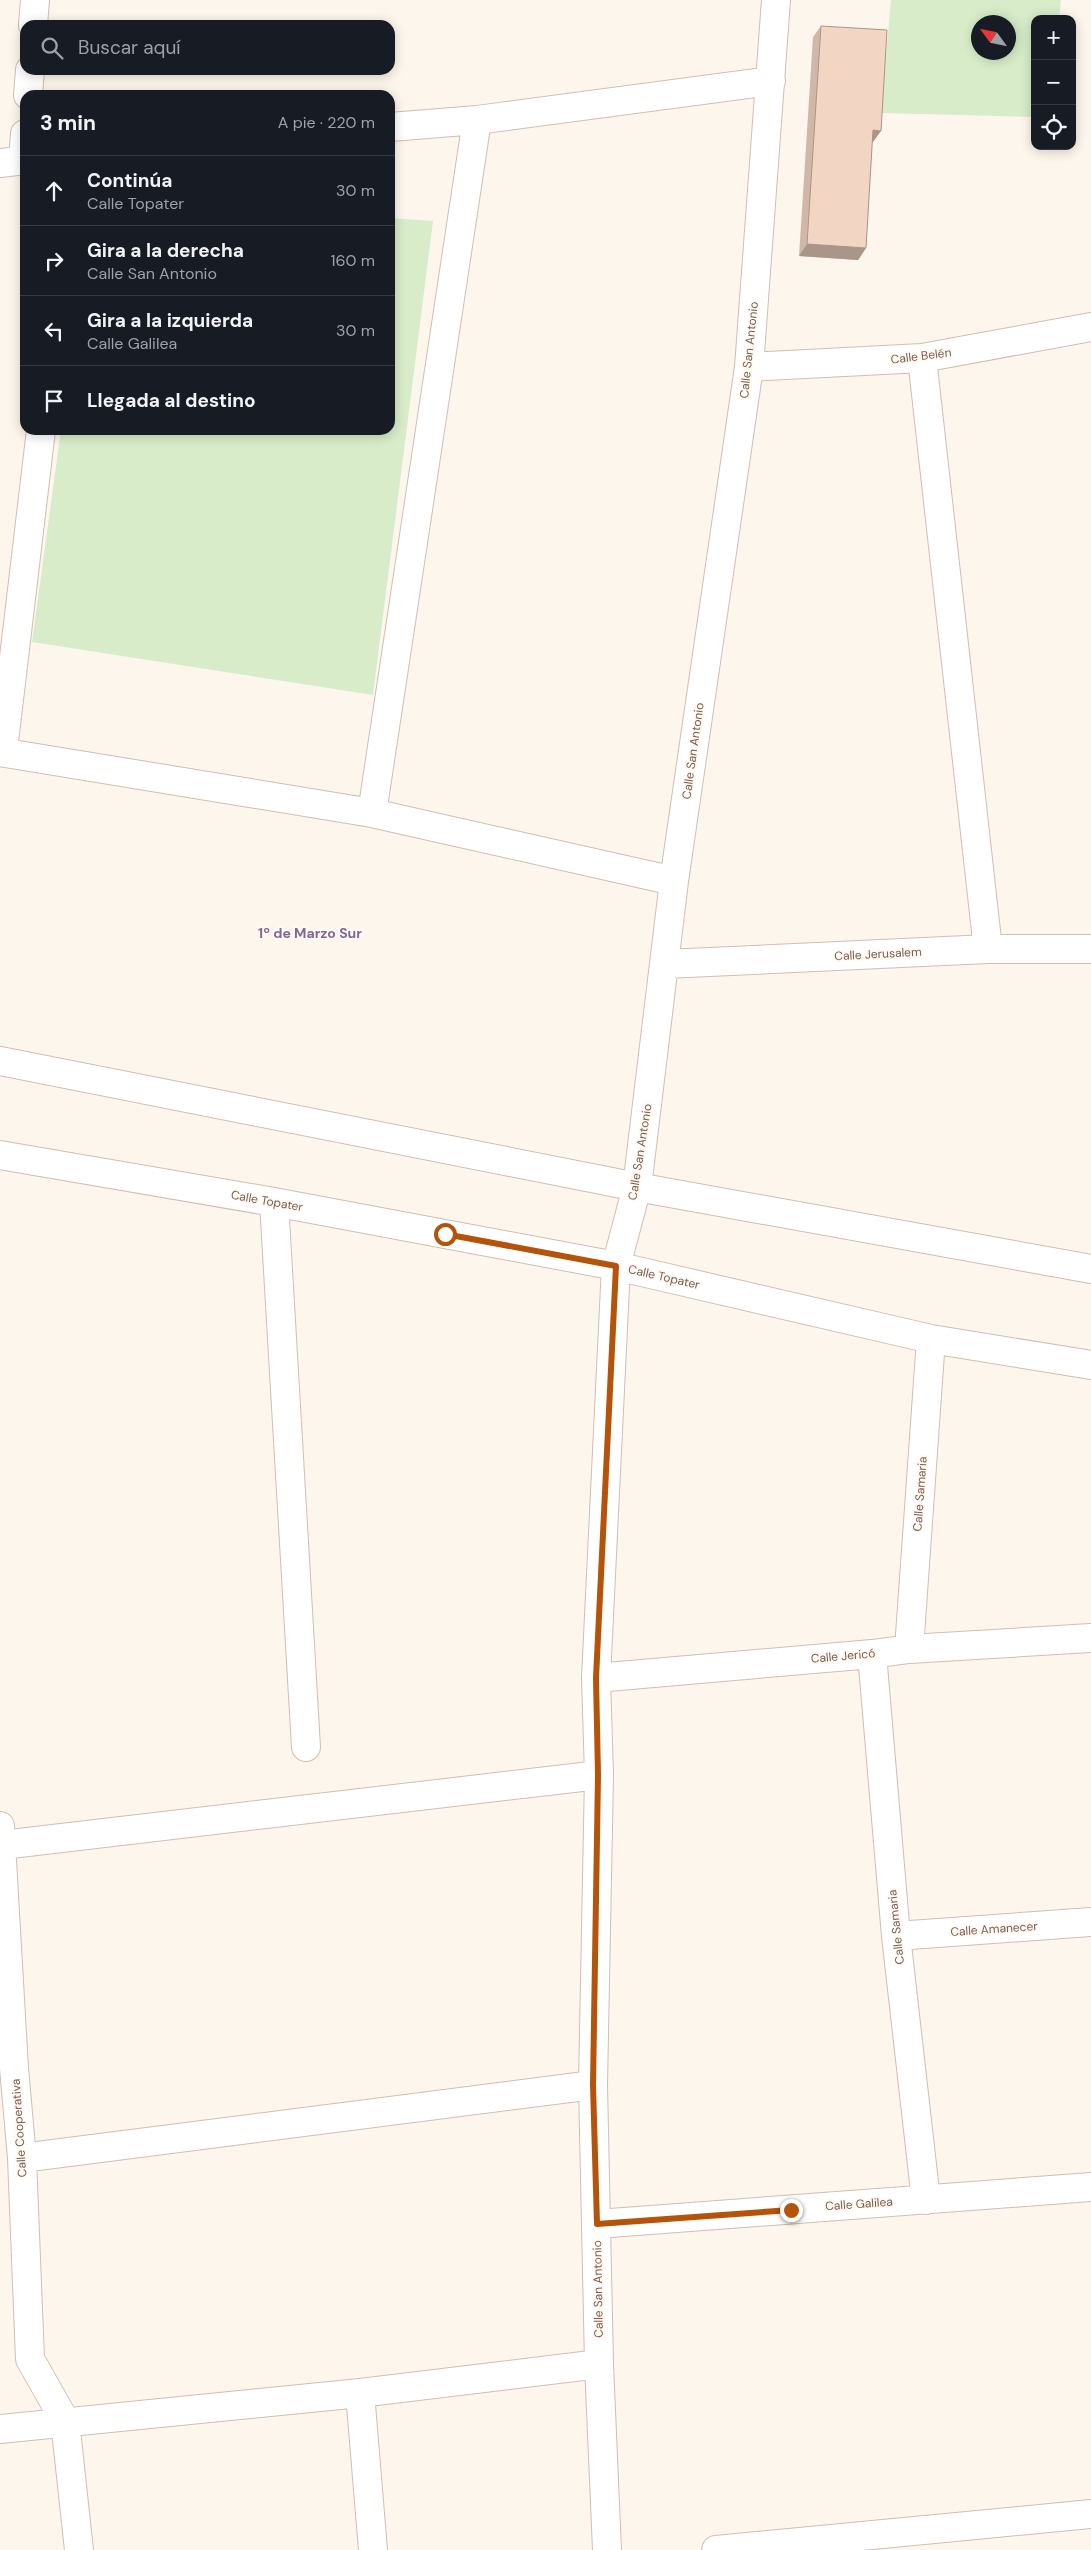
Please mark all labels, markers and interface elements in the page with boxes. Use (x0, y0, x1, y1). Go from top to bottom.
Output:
north arrow (971, 15, 1016, 60)
map controls (1031, 15, 1076, 150)
button: + (1031, 15, 1076, 60)
search box (20, 20, 395, 75)
icon: search (38, 34, 66, 62)
text: Buscar aquí (78, 35, 181, 60)
button: − (1031, 60, 1076, 105)
button: locate (1031, 105, 1076, 150)
text: 3 min (40, 109, 96, 137)
text: A pie · 220 m (278, 112, 375, 133)
text: Continúa (87, 168, 172, 193)
icon: ahead (40, 177, 68, 205)
text: 30 m (336, 180, 375, 201)
text: Calle Topater (87, 193, 184, 214)
text: Gira a la derecha (87, 238, 244, 263)
icon: right (40, 247, 68, 275)
text: 160 m (331, 250, 375, 271)
text: Calle San Antonio (87, 263, 217, 284)
street label: Calle San Antonio (736, 301, 762, 399)
text: Gira a la izquierda (87, 308, 253, 333)
icon: left (40, 317, 68, 345)
text: 30 m (336, 320, 375, 341)
text: Calle Galilea (87, 333, 177, 354)
street label: Calle Belén (890, 344, 952, 368)
icon: arrive (40, 387, 68, 415)
text: Llegada al destino (87, 388, 256, 413)
street label: Calle San Antonio (678, 702, 708, 800)
district label: 1º de Marzo Sur (258, 924, 362, 942)
street label: Calle Jerusalem (834, 944, 922, 964)
street label: Calle San Antonio (624, 1103, 656, 1201)
street label: Calle Topater (230, 1187, 305, 1215)
route start (434, 1223, 457, 1246)
street label: Calle Topater (627, 1261, 702, 1293)
street label: Calle Samaria (909, 1456, 931, 1532)
street label: Calle Jericó (810, 1645, 876, 1667)
street label: Calle Samaria (884, 1889, 908, 1965)
street label: Calle Amanecer (950, 1918, 1039, 1940)
street label: Calle Cooperativa (8, 2078, 30, 2178)
street label: Calle Galilea (825, 2194, 893, 2214)
route end (780, 2199, 803, 2222)
street label: Calle San Antonio (589, 2240, 607, 2338)

